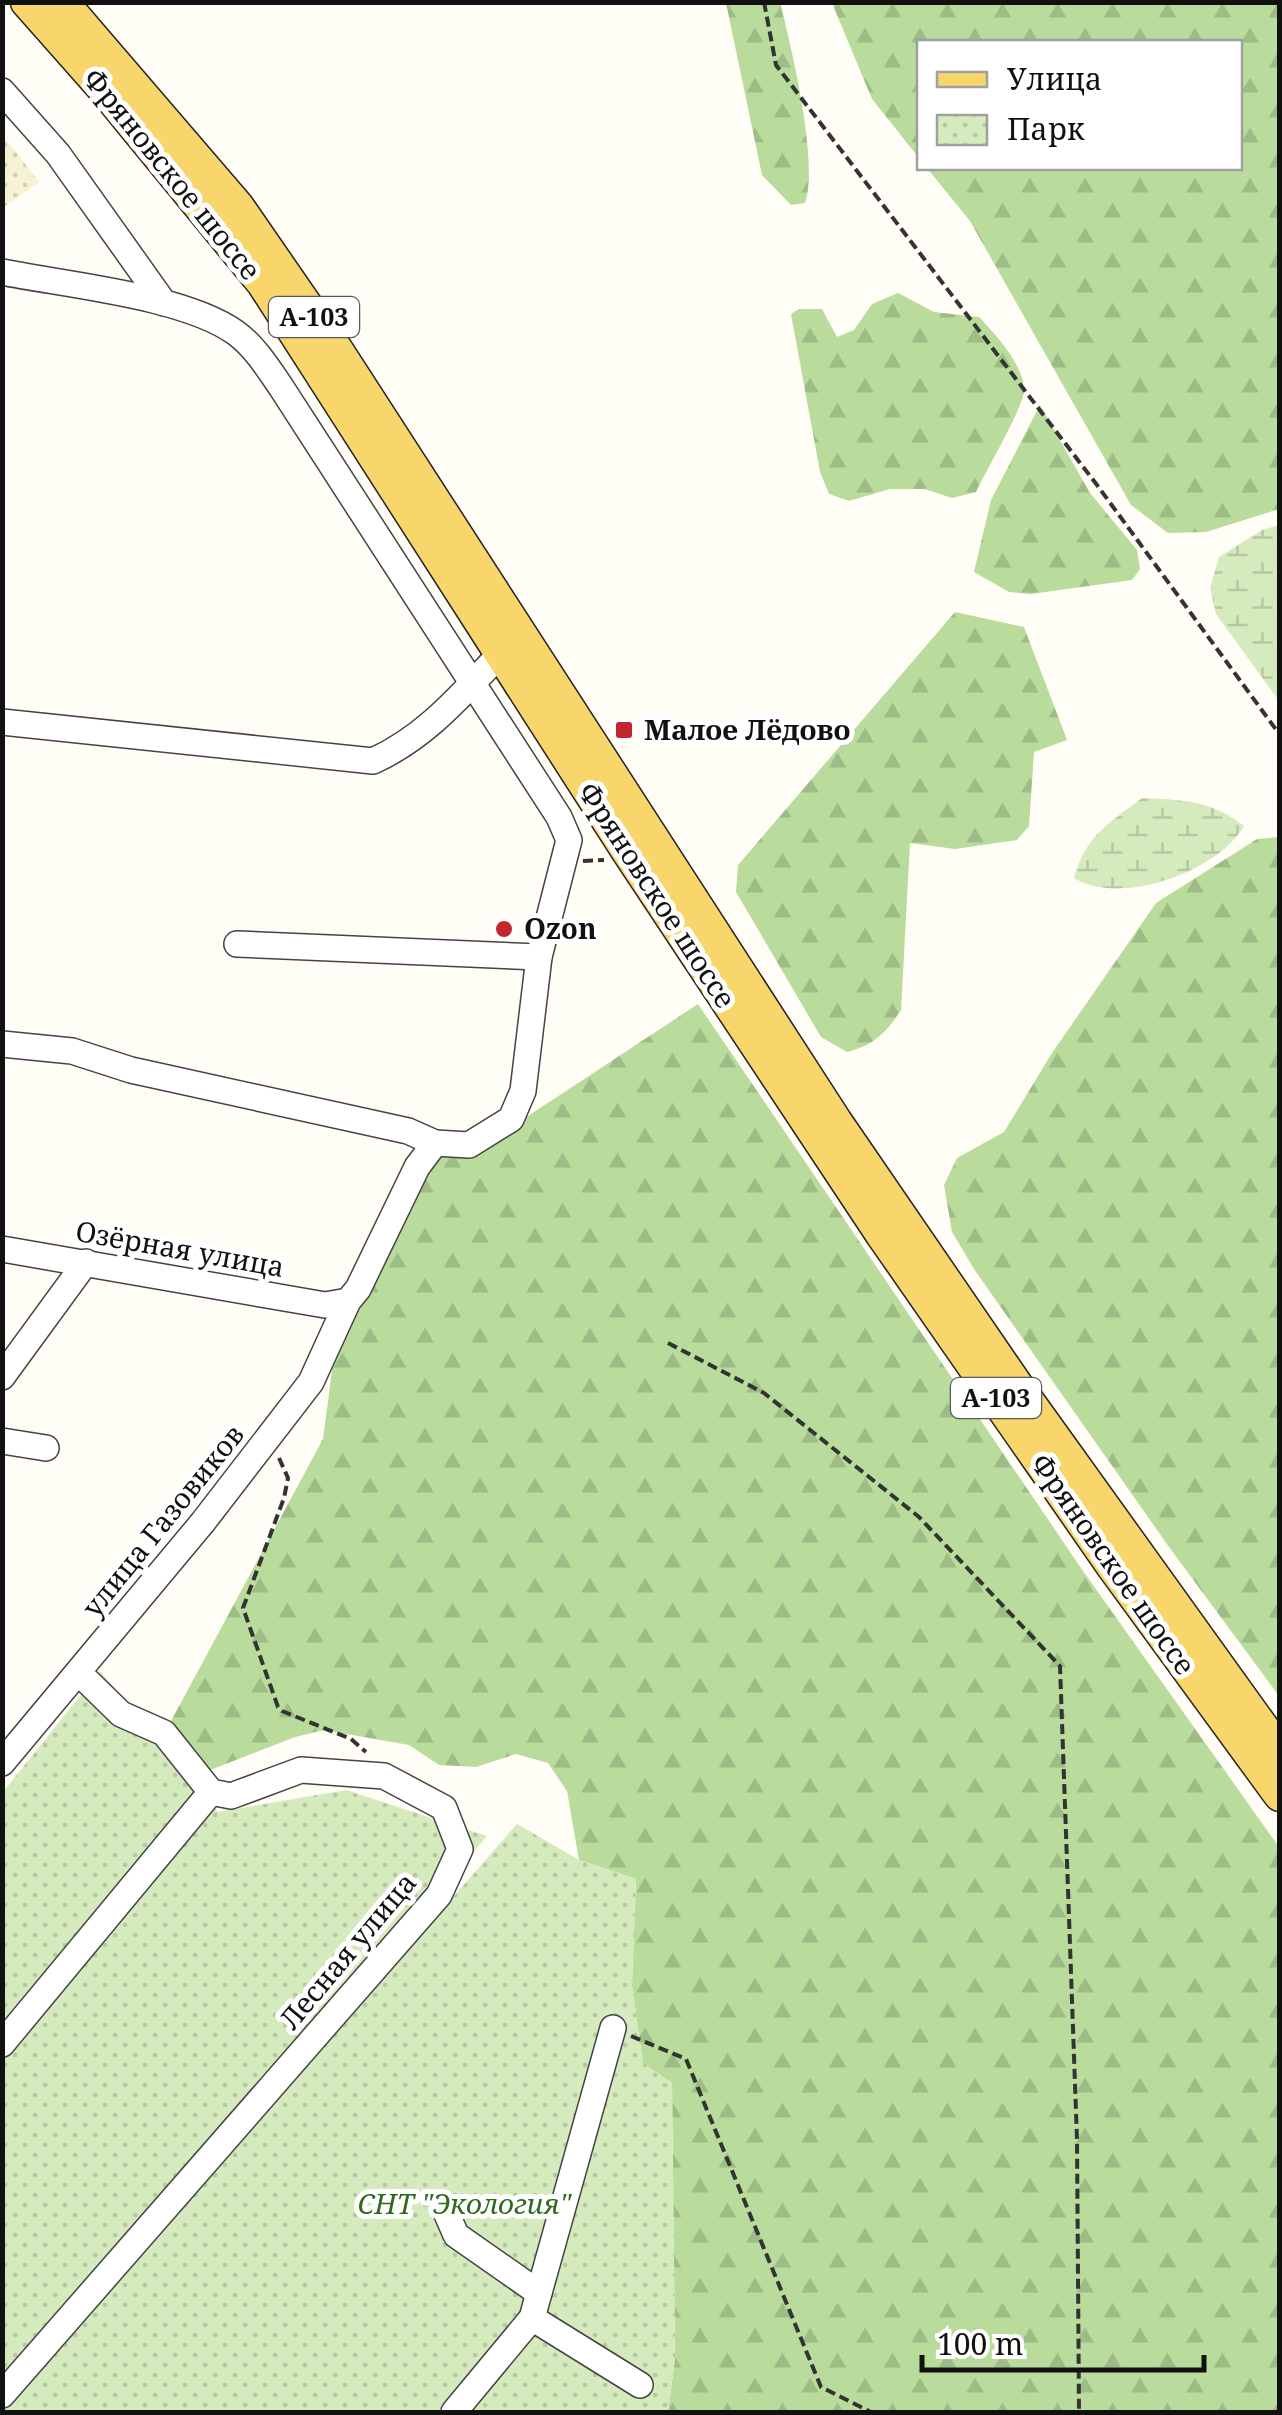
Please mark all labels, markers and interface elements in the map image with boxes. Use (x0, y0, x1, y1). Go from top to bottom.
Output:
legend (917, 40, 1242, 170)
text: Улица (1007, 58, 1102, 99)
street label: Фряновское шоссе (76, 60, 270, 287)
text: Парк (1007, 108, 1085, 149)
road number: А-103 (269, 297, 359, 337)
place label: Малое Лёдово (644, 710, 850, 748)
marker: Малое Лёдово (613, 719, 635, 741)
street label: Фряновское шоссе (571, 774, 745, 1015)
place label: Ozon (524, 909, 597, 947)
marker: Ozon (493, 918, 515, 940)
street label: Озёрная улица (73, 1211, 287, 1285)
road number: А-103 (951, 1378, 1041, 1418)
street label: улица Газовиков (73, 1416, 252, 1625)
street label: Фряновское шоссе (1023, 1445, 1205, 1682)
street label: Лесная улица (270, 1864, 424, 2037)
park label: СНТ "Экология" (357, 2184, 572, 2222)
scale bar (922, 2310, 1204, 2372)
text: 100 m (937, 2323, 1023, 2364)

